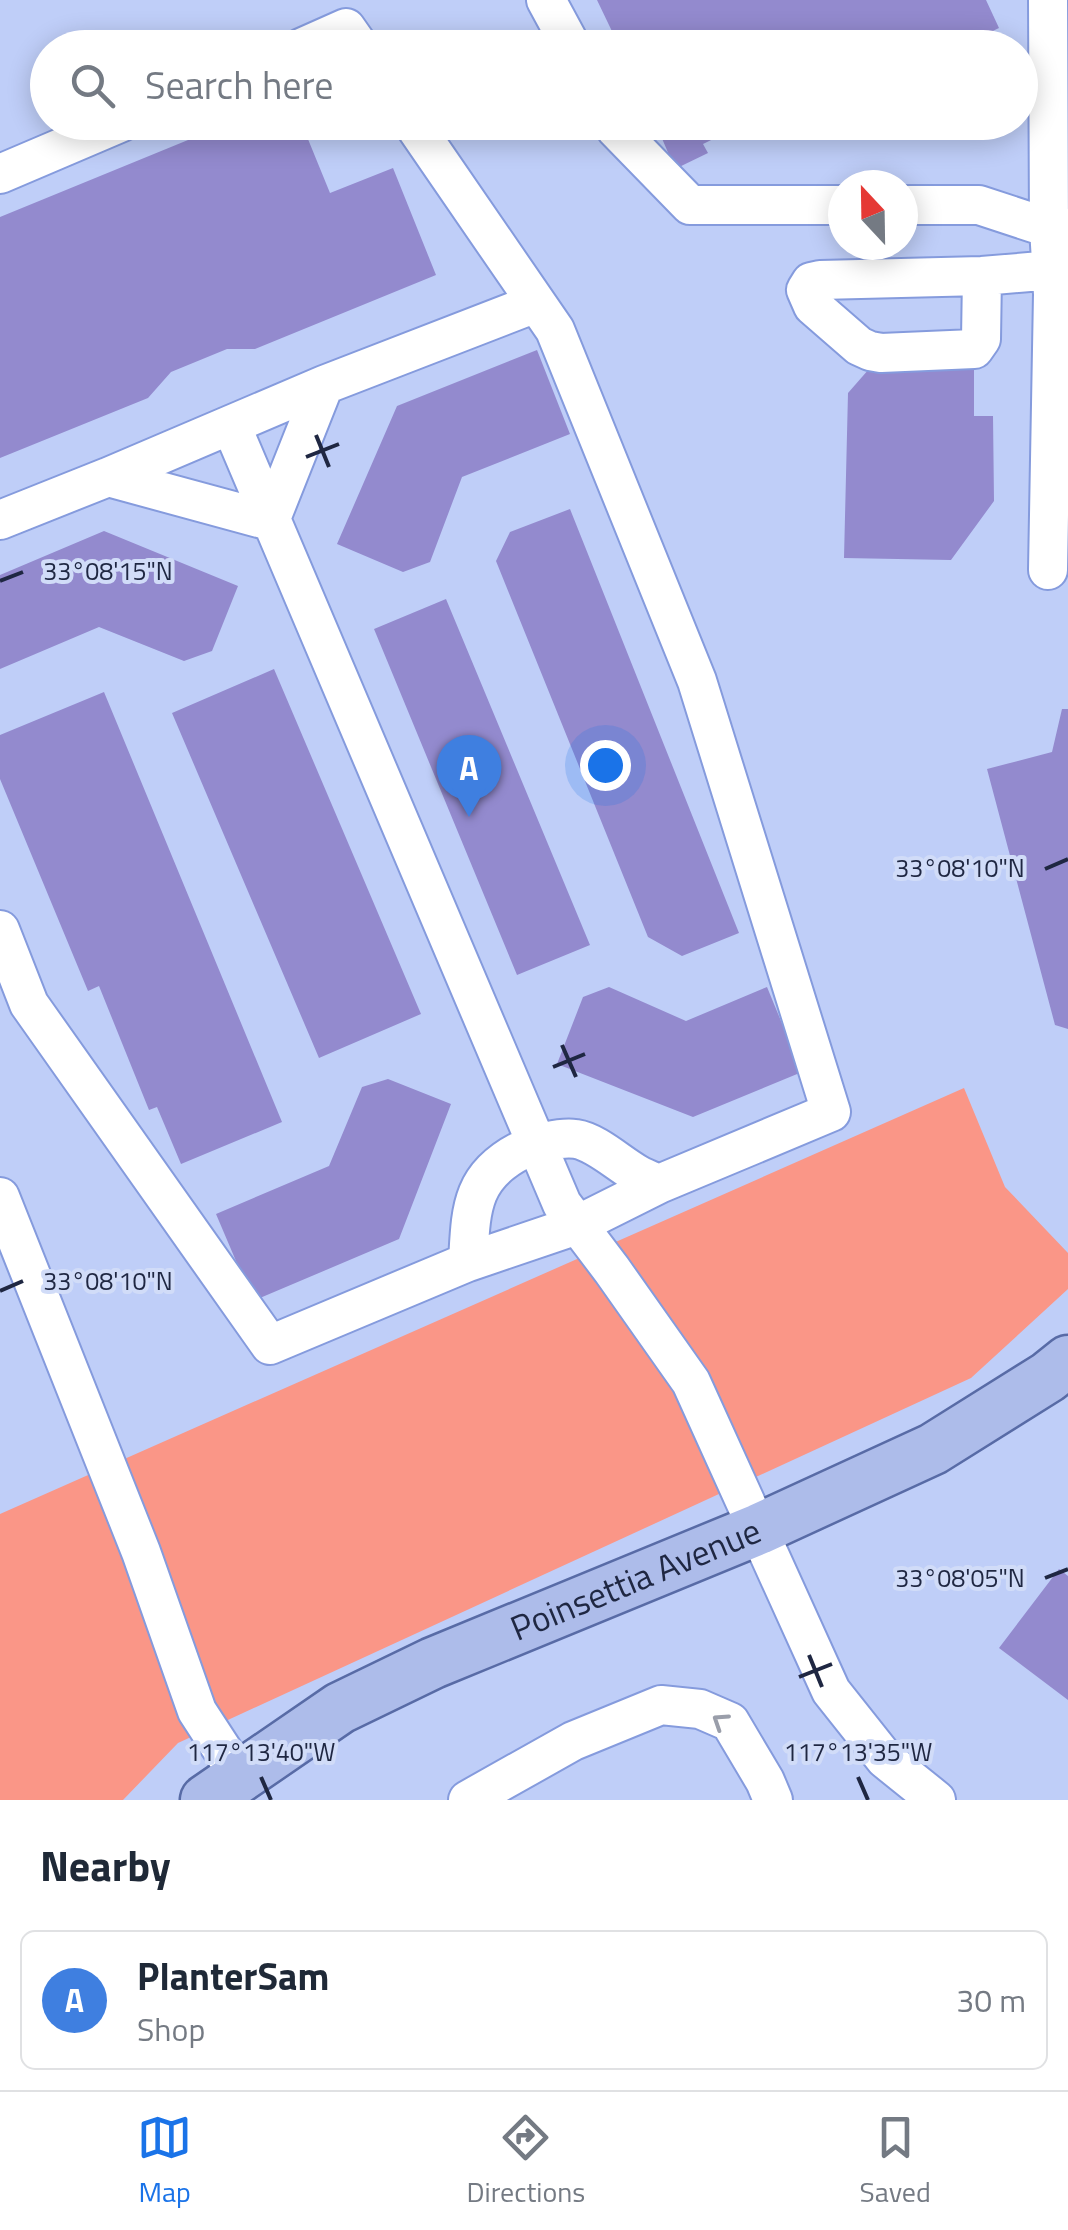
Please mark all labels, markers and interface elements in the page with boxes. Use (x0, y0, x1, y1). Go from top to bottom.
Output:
search box (30, 30, 1038, 140)
text: Search here (145, 56, 333, 114)
icon: search (65, 58, 120, 113)
north arrow (828, 170, 918, 260)
text: 33°08'15"N (43, 552, 173, 590)
pin: A (436, 734, 502, 817)
your location (580, 740, 631, 791)
text: 33°08'10"N (895, 849, 1025, 887)
text: 33°08'10"N (43, 1262, 173, 1300)
street label: Poinsettia Avenue (502, 1503, 769, 1654)
text: 33°08'05"N (895, 1559, 1025, 1597)
one-way arrow (713, 1714, 731, 1733)
text: 117°13'40"W (187, 1733, 335, 1771)
text: 117°13'35"W (784, 1733, 932, 1771)
text: Nearby (40, 1833, 171, 1897)
text: PlanterSam (137, 1947, 329, 2005)
text: A (65, 1976, 84, 2024)
text: 30 m (956, 1976, 1026, 2024)
text: Shop (137, 2005, 205, 2053)
tab: Map (137, 2110, 192, 2213)
tab: Directions (466, 2110, 585, 2213)
tab: Saved (860, 2110, 931, 2213)

